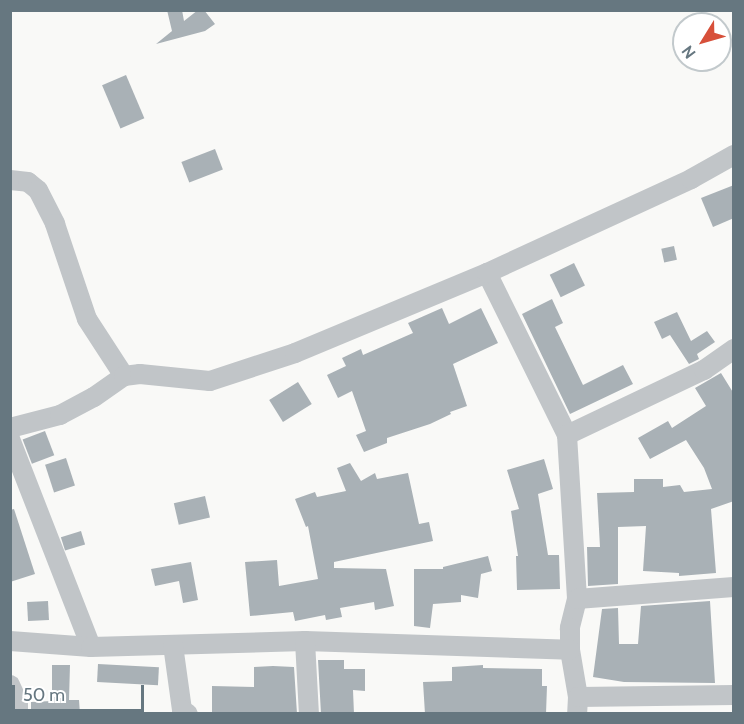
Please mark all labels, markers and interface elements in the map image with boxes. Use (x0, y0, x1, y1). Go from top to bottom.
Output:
north arrow (672, 12, 732, 72)
text: N (678, 42, 700, 62)
scale bar (15, 673, 147, 711)
text: 50 m (23, 684, 65, 706)

